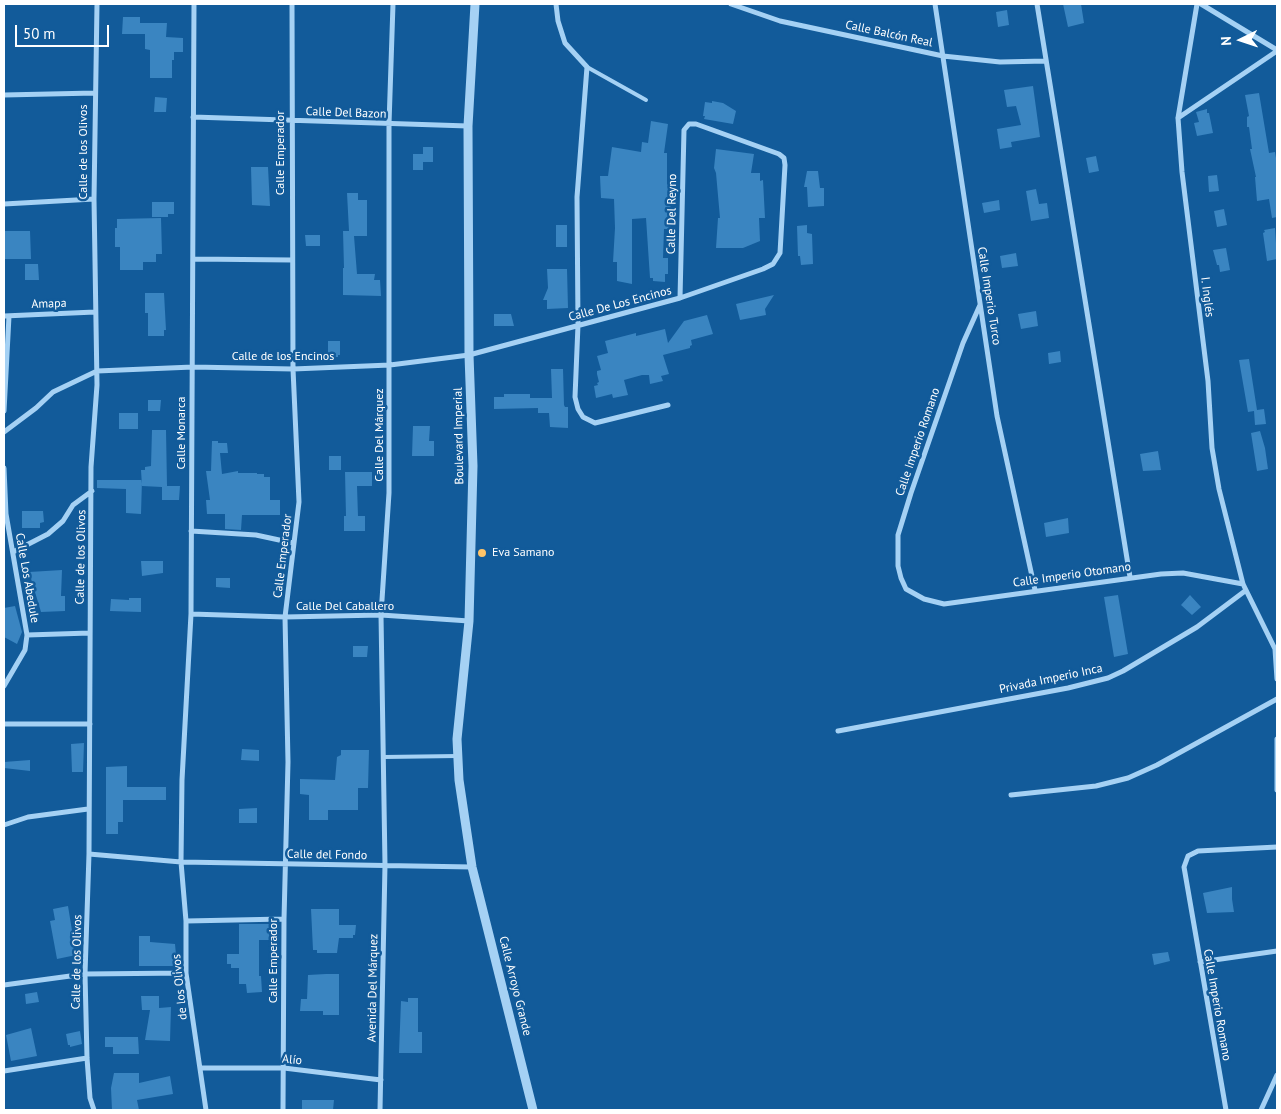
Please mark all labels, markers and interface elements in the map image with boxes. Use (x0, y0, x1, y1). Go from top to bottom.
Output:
scale bar (18, 15, 111, 47)
north arrow (1216, 15, 1266, 65)
street label: Calle Balcón Real (844, 18, 934, 50)
text: 50 m (23, 24, 56, 43)
text: N (1217, 36, 1235, 46)
street label: Calle Del Bazon (305, 104, 387, 122)
street label: Calle de los Olivos (77, 105, 91, 199)
street label: Calle Emperador (274, 111, 288, 195)
street label: Calle Del Reyno (664, 174, 680, 254)
street label: Calle Imperio Turco (974, 246, 1004, 346)
street label: I. Inglés (1197, 276, 1217, 318)
street label: Calle De Los Encinos (567, 283, 673, 325)
street label: Amapa (31, 296, 67, 312)
street label: Calle de los Encinos (232, 350, 334, 364)
street label: Calle Imperio Romano (893, 386, 943, 498)
street label: Boulevard Imperial (451, 387, 467, 485)
street label: Calle Del Márquez (373, 388, 387, 482)
street label: Calle Monarca (175, 397, 189, 469)
street label: Calle de los Olivos (73, 509, 89, 605)
street label: Calle Emperador (271, 513, 295, 599)
street label: Calle Los Abedule (12, 532, 42, 624)
place label: Eva Samano (492, 546, 554, 560)
marker: Eva Samano (476, 547, 488, 559)
street label: Calle Imperio Otomano (1012, 560, 1132, 590)
street label: Calle Del Caballero (296, 600, 394, 614)
street label: Privada Imperio Inca (998, 661, 1104, 697)
street label: Calle del Fondo (287, 847, 367, 863)
street label: Calle de los Olivos (69, 914, 85, 1010)
street label: Calle Emperador (267, 919, 281, 1003)
street label: Avenida Del Márquez (365, 934, 381, 1042)
street label: Calle Arroyo Grande (496, 935, 534, 1037)
street label: Calle Imperio Romano (1200, 948, 1234, 1062)
street label: de los Olivos (169, 953, 191, 1021)
street label: Alío (281, 1052, 303, 1068)

